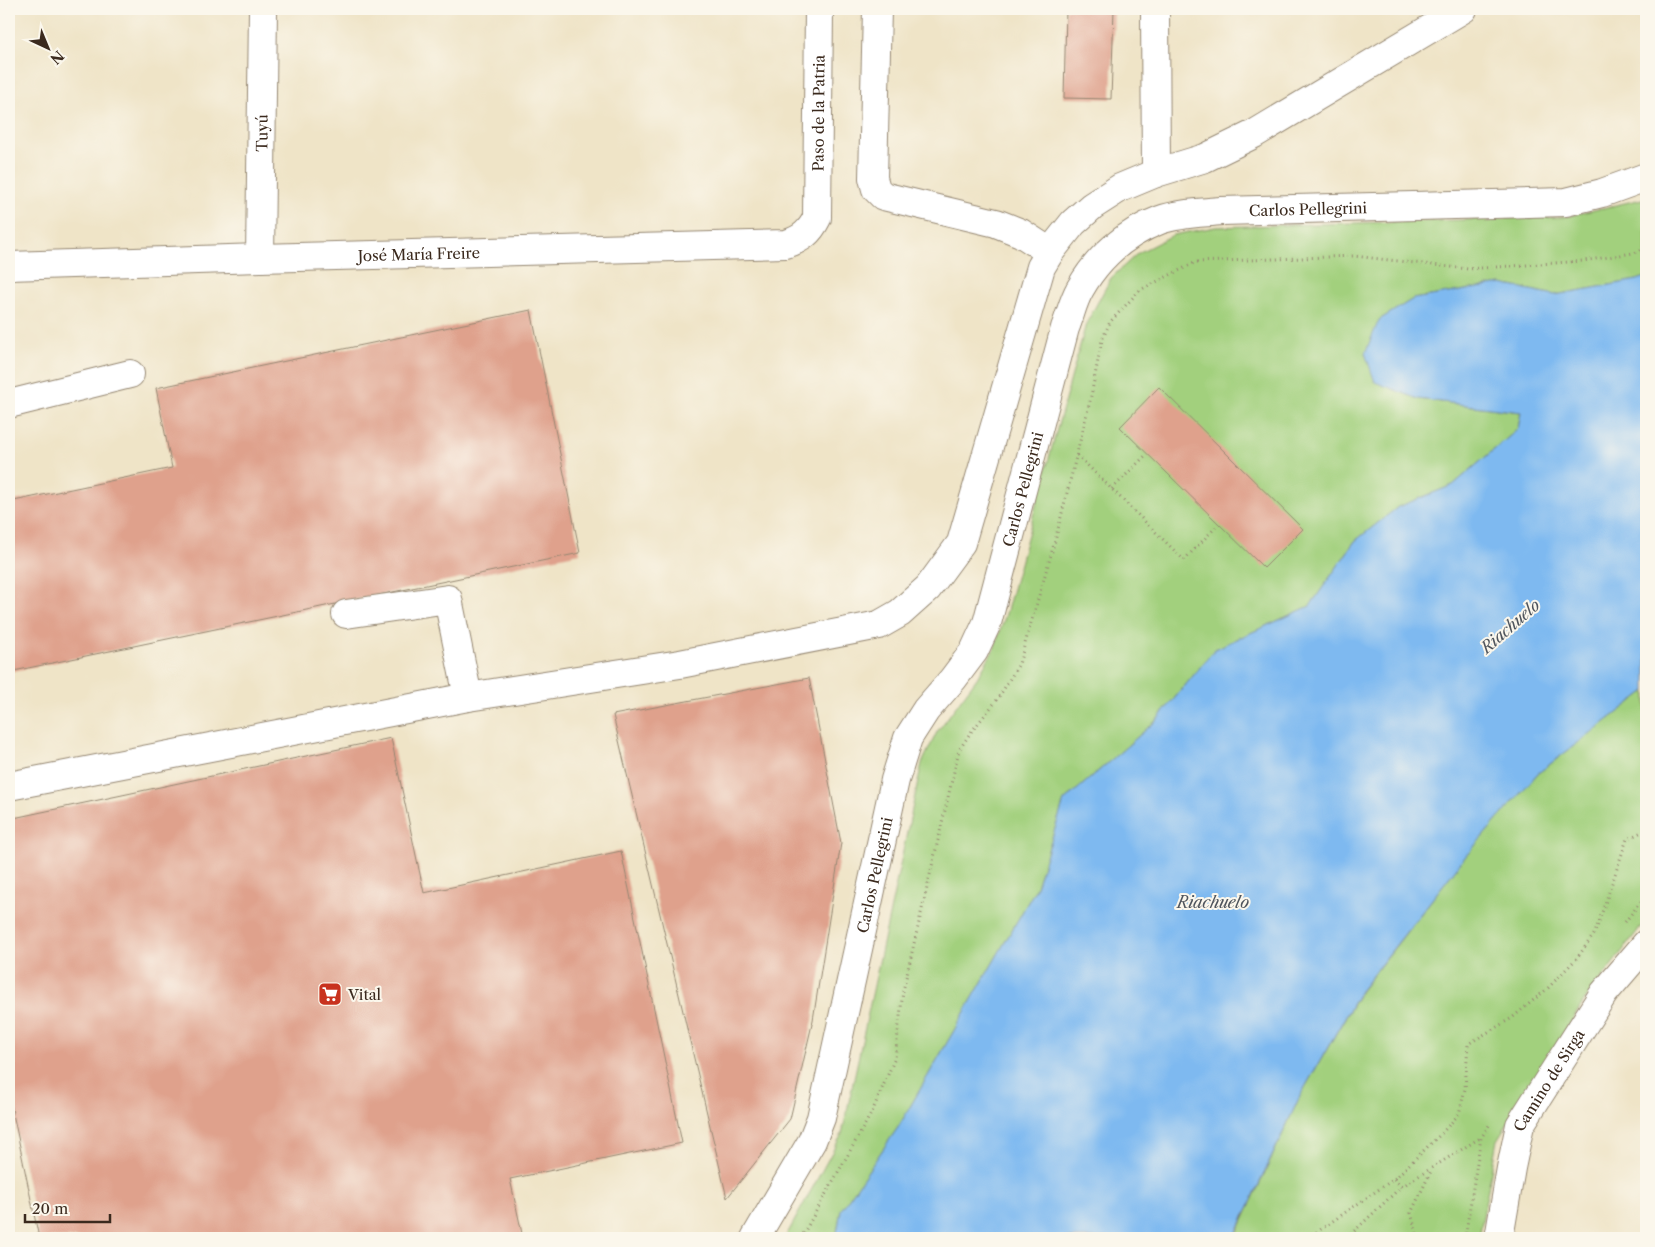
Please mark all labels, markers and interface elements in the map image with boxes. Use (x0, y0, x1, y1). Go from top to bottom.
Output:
north arrow (22, 22, 72, 72)
text: N (46, 47, 68, 68)
street label: Paso de la Patria (808, 54, 828, 172)
street label: Tuyú (252, 114, 271, 152)
street label: Carlos Pellegrini (1249, 198, 1368, 220)
street label: José María Freire (355, 243, 480, 265)
street label: Carlos Pellegrini (998, 429, 1047, 549)
water label: Riachuelo (1475, 595, 1544, 658)
street label: Carlos Pellegrini (852, 815, 896, 935)
water label: Riachuelo (1175, 892, 1249, 912)
supermarket icon: Vital (317, 981, 343, 1007)
place label: Vital (347, 985, 382, 1004)
street label: Camino de Sirga (1510, 1025, 1588, 1133)
scale bar (25, 1192, 110, 1224)
text: 20 m (32, 1199, 68, 1218)

